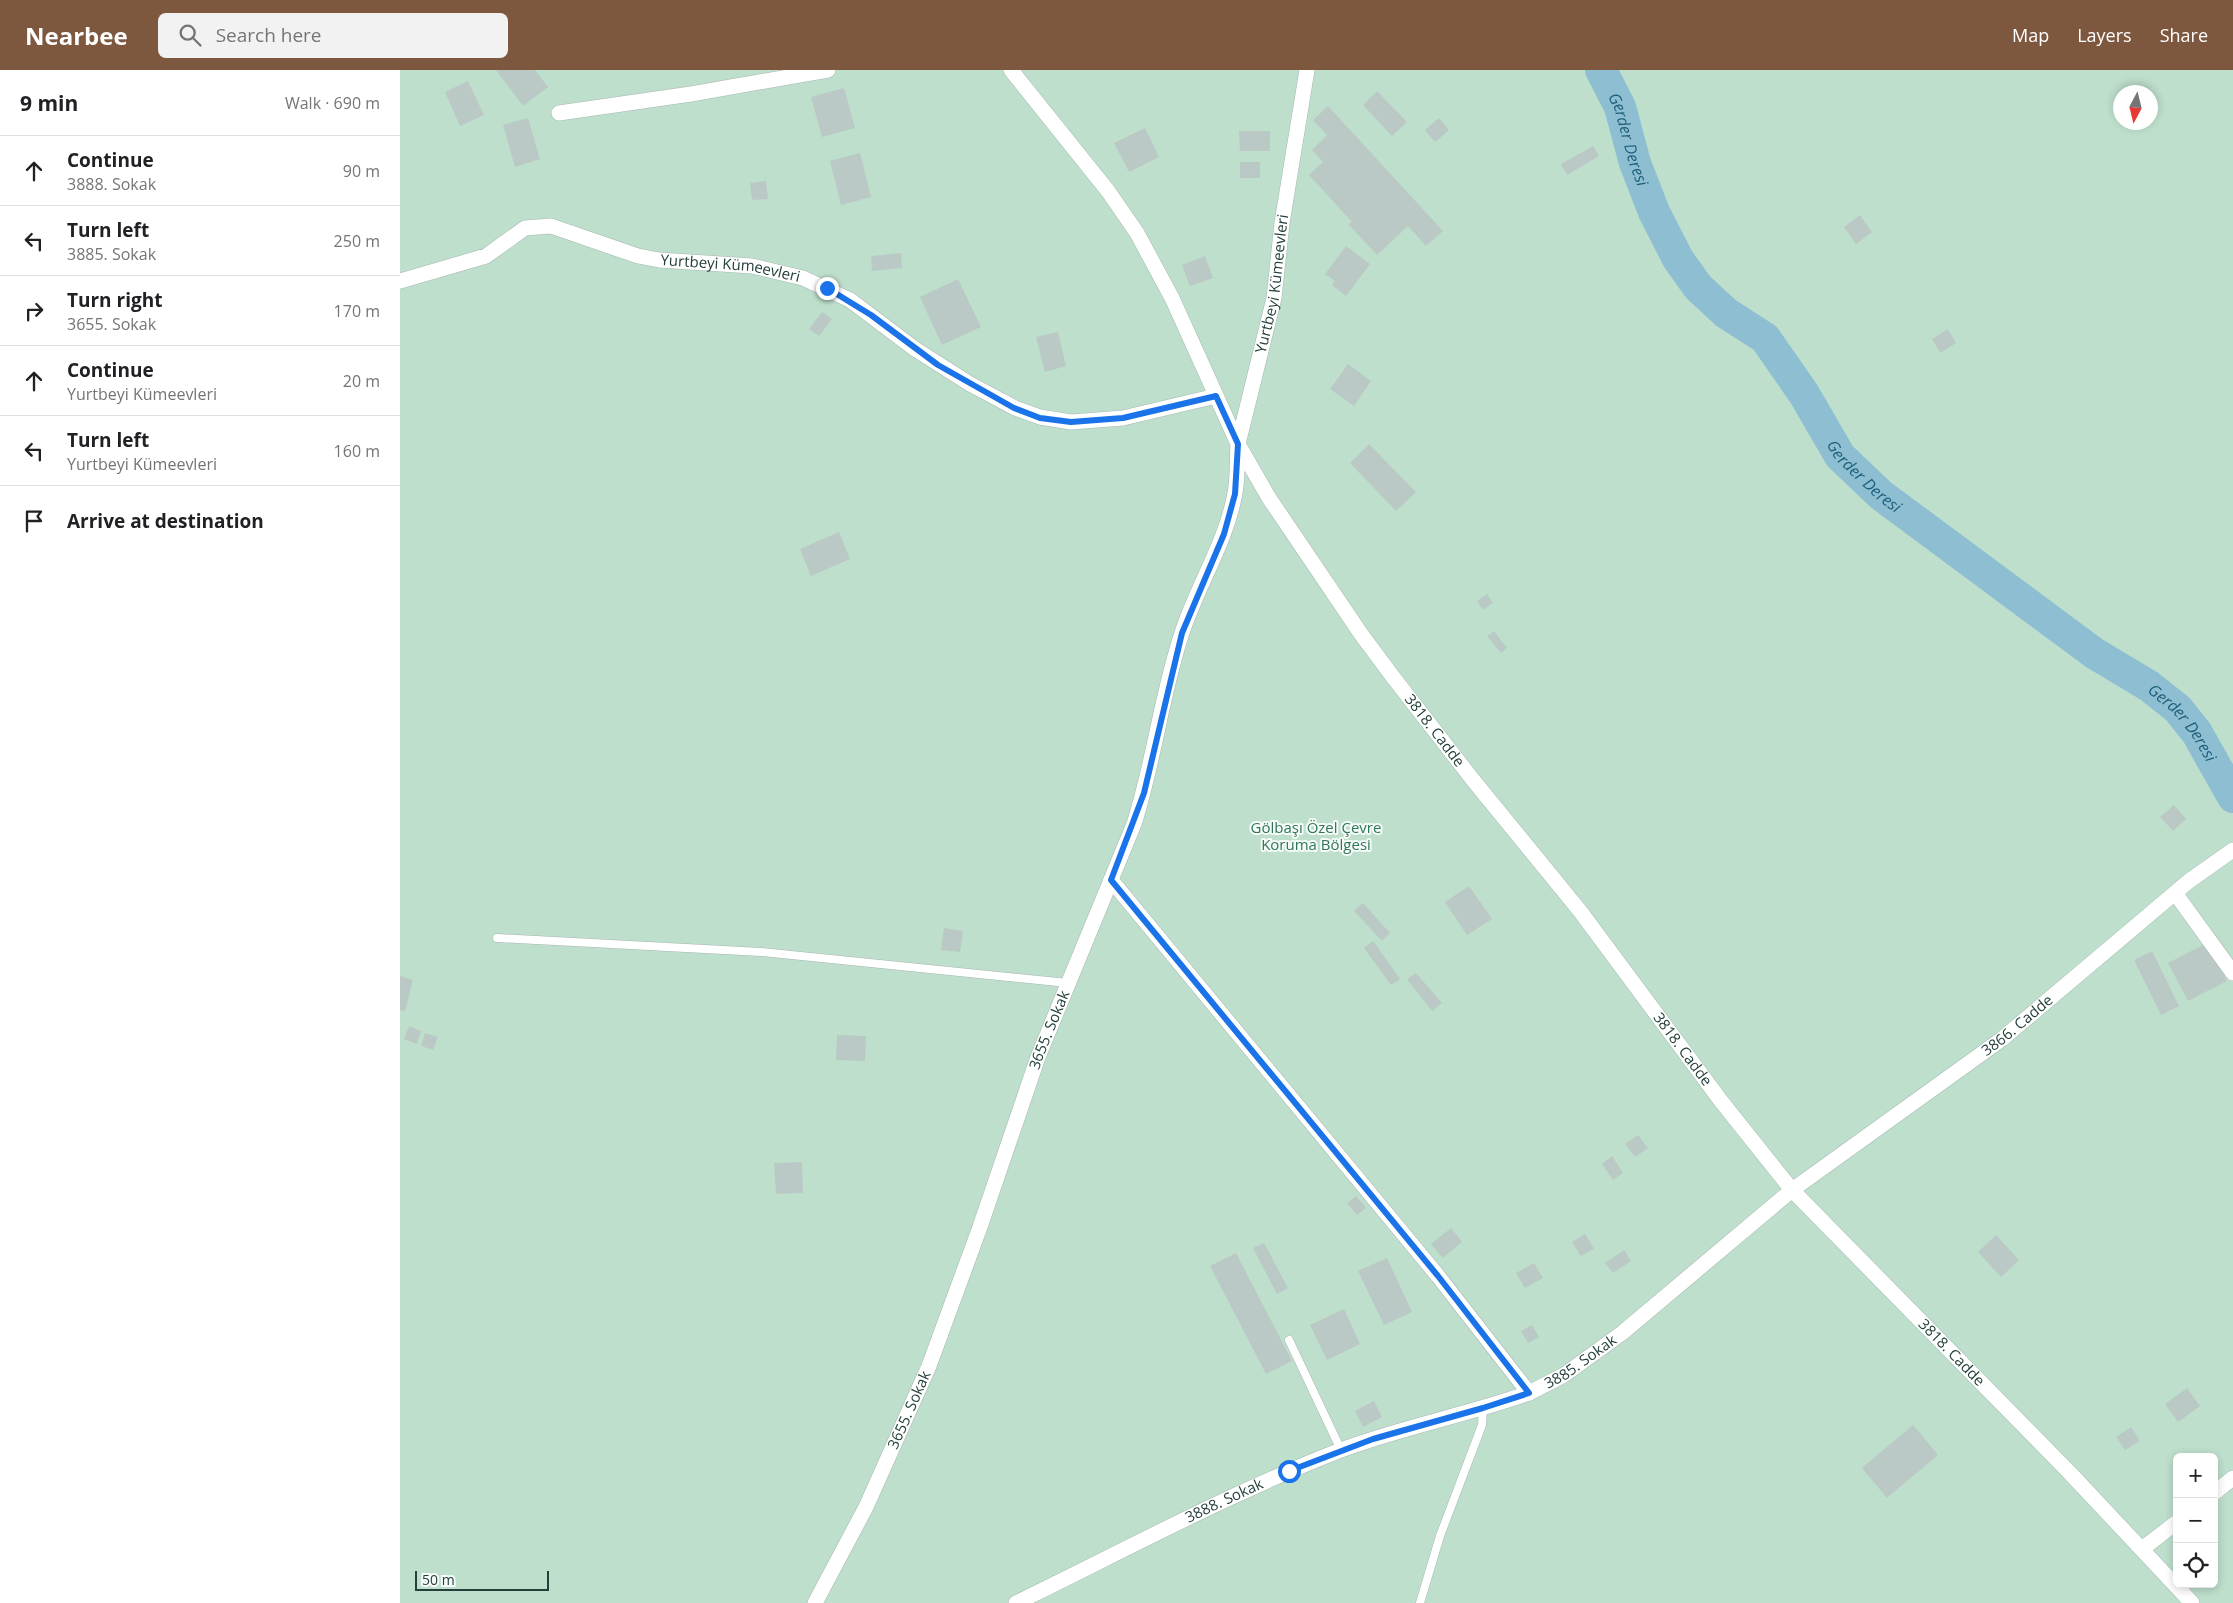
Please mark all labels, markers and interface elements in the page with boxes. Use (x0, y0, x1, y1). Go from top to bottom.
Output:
search box (158, 13, 508, 58)
text: Nearbee (25, 19, 128, 52)
icon: search (176, 21, 204, 49)
text: Search here (216, 22, 322, 48)
text: Map (2012, 23, 2049, 47)
text: Layers (2077, 23, 2132, 47)
text: Share (2160, 23, 2208, 47)
north arrow (2113, 85, 2158, 130)
text: 9 min (20, 89, 78, 117)
water label: Gerder Deresi (1603, 89, 1654, 190)
text: Walk · 690 m (285, 92, 380, 114)
text: Continue (67, 147, 154, 173)
icon: ahead (20, 157, 48, 185)
text: 90 m (343, 160, 380, 182)
text: 3888. Sokak (67, 173, 156, 195)
street label: Yurtbeyi Kümeevleri (1250, 213, 1292, 355)
text: Turn left (67, 217, 149, 243)
icon: left (20, 227, 48, 255)
text: 250 m (334, 230, 380, 252)
text: 3885. Sokak (67, 243, 156, 265)
street label: Yurtbeyi Kümeevleri (660, 249, 802, 286)
route end (816, 277, 839, 300)
text: Turn right (67, 287, 162, 313)
icon: right (20, 297, 48, 325)
text: 170 m (334, 300, 380, 322)
text: 3655. Sokak (67, 313, 156, 335)
text: Continue (67, 357, 154, 383)
icon: ahead (20, 367, 48, 395)
text: 20 m (343, 370, 380, 392)
text: Yurtbeyi Kümeevleri (67, 383, 217, 405)
text: Turn left (67, 427, 149, 453)
water label: Gerder Deresi (1822, 436, 1907, 518)
icon: left (20, 437, 48, 465)
text: 160 m (334, 440, 380, 462)
text: Yurtbeyi Kümeevleri (67, 453, 217, 475)
icon: arrive (20, 507, 48, 535)
text: Arrive at destination (67, 508, 264, 534)
water label: Gerder Deresi (2144, 679, 2222, 766)
street label: 3818. Cadde (1401, 690, 1470, 770)
park label: Gölbaşı Özel Çevre Koruma Bölgesi (1251, 817, 1381, 854)
street label: 3655. Sokak (1024, 987, 1073, 1072)
street label: 3866. Cadde (1977, 989, 2056, 1060)
street label: 3818. Cadde (1650, 1008, 1717, 1089)
street label: 3818. Cadde (1915, 1314, 1990, 1390)
street label: 3885. Sokak (1540, 1329, 1620, 1393)
street label: 3655. Sokak (882, 1367, 935, 1452)
map controls (2173, 1453, 2218, 1588)
button: + (2173, 1453, 2218, 1498)
route start (1278, 1460, 1301, 1483)
street label: 3888. Sokak (1182, 1473, 1266, 1527)
button: − (2173, 1498, 2218, 1543)
button: locate (2173, 1543, 2218, 1588)
scale bar (415, 1568, 549, 1591)
text: 50 m (422, 1570, 455, 1589)

